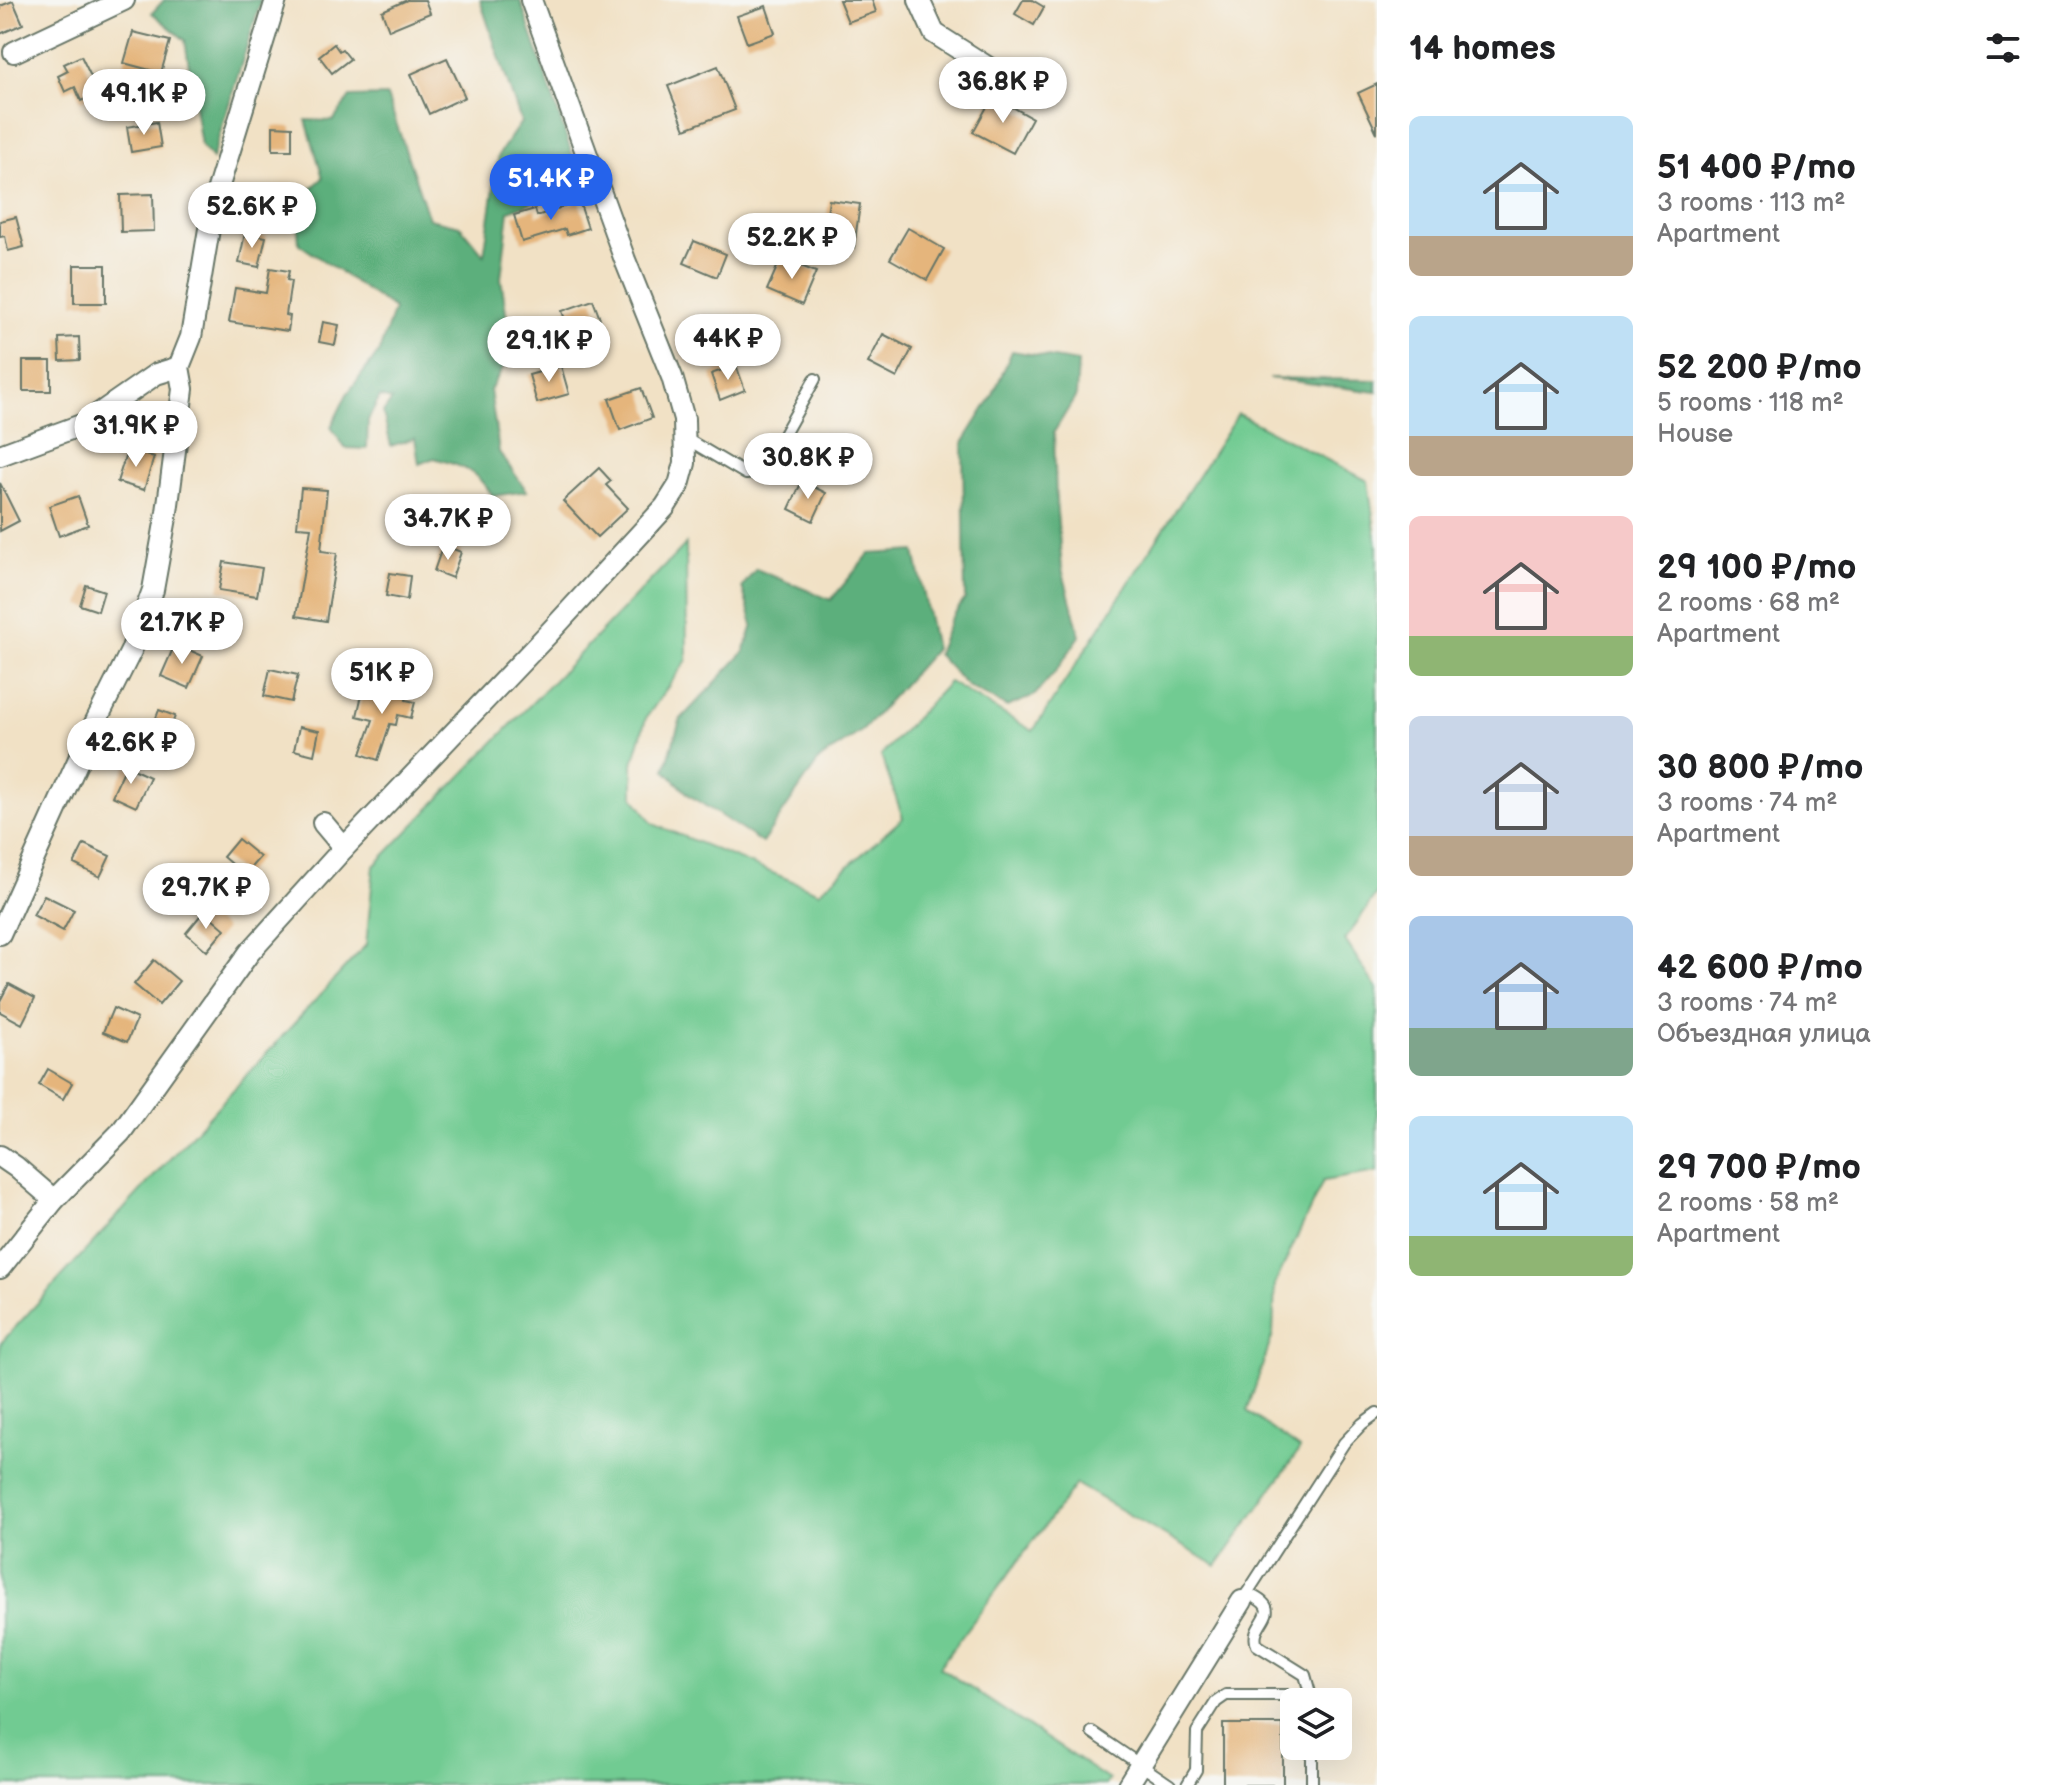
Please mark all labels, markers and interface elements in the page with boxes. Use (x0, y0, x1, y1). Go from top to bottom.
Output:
icon: filters (1981, 26, 2025, 70)
text: 14 homes (1409, 28, 1556, 69)
pin: 36.8K ₽ (929, 57, 1077, 125)
text: 36.8K ₽ (957, 67, 1049, 98)
pin: 49.1K ₽ (70, 69, 218, 137)
text: 49.1K ₽ (100, 79, 188, 110)
text: 51 400 ₽/mo (1657, 147, 1856, 188)
icon: home (1473, 148, 1569, 244)
pin: 51.4K ₽ (477, 154, 625, 222)
text: 51.4K ₽ (508, 164, 594, 195)
pin: 52.6K ₽ (178, 182, 326, 250)
text: 3 rooms · 113 m² (1657, 188, 1846, 219)
text: 52.6K ₽ (206, 192, 298, 223)
pin: 52.2K ₽ (718, 213, 866, 281)
text: Apartment (1657, 219, 1780, 250)
text: 52.2K ₽ (746, 223, 838, 254)
pin: 44K ₽ (672, 314, 784, 382)
pin: 29.1K ₽ (475, 316, 623, 384)
text: 44K ₽ (693, 324, 763, 355)
text: 29.1K ₽ (505, 326, 593, 357)
text: 52 200 ₽/mo (1657, 347, 1862, 388)
icon: home (1473, 348, 1569, 444)
text: 5 rooms · 118 m² (1657, 388, 1844, 419)
pin: 31.9K ₽ (62, 401, 210, 469)
text: 31.9K ₽ (93, 411, 179, 442)
text: House (1657, 419, 1733, 450)
pin: 30.8K ₽ (734, 433, 882, 501)
text: 30.8K ₽ (762, 443, 854, 474)
pin: 34.7K ₽ (374, 494, 522, 562)
text: 34.7K ₽ (403, 504, 493, 535)
text: 29 100 ₽/mo (1657, 547, 1856, 588)
icon: home (1473, 548, 1569, 644)
text: 2 rooms · 68 m² (1657, 588, 1840, 619)
pin: 21.7K ₽ (108, 598, 256, 666)
text: 21.7K ₽ (139, 608, 225, 639)
text: Apartment (1657, 619, 1780, 650)
pin: 51K ₽ (326, 648, 438, 716)
text: 51K ₽ (349, 658, 415, 689)
pin: 42.6K ₽ (57, 718, 205, 786)
text: 42.6K ₽ (85, 728, 177, 759)
text: 30 800 ₽/mo (1657, 747, 1863, 788)
icon: home (1473, 748, 1569, 844)
text: 3 rooms · 74 m² (1657, 788, 1837, 819)
text: Apartment (1657, 819, 1780, 850)
pin: 29.7K ₽ (132, 863, 280, 931)
text: 29.7K ₽ (161, 873, 251, 904)
text: 42 600 ₽/mo (1657, 947, 1863, 988)
icon: home (1473, 948, 1569, 1044)
text: 3 rooms · 74 m² (1657, 988, 1837, 1019)
text: Объездная улица (1657, 1019, 1871, 1050)
text: 29 700 ₽/mo (1657, 1147, 1861, 1188)
icon: home (1473, 1148, 1569, 1244)
text: 2 rooms · 58 m² (1657, 1188, 1839, 1219)
text: Apartment (1657, 1219, 1780, 1250)
map controls (1280, 1688, 1352, 1760)
button: layers (1280, 1688, 1352, 1760)

